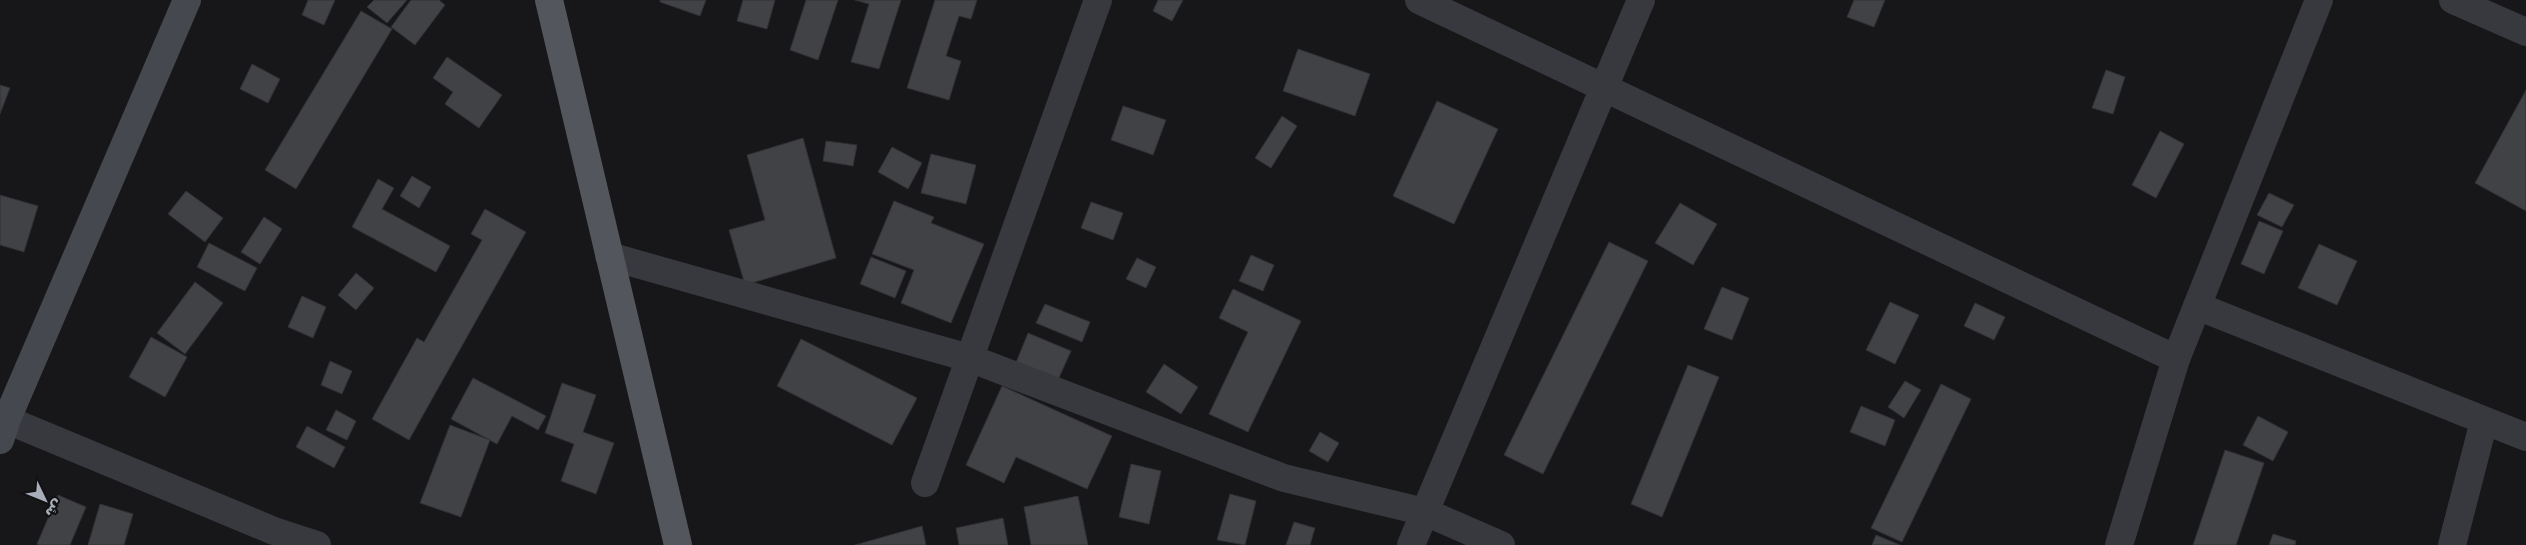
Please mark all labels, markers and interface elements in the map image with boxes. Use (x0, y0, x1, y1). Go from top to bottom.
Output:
north arrow (20, 475, 70, 525)
text: ش (42, 496, 67, 521)

